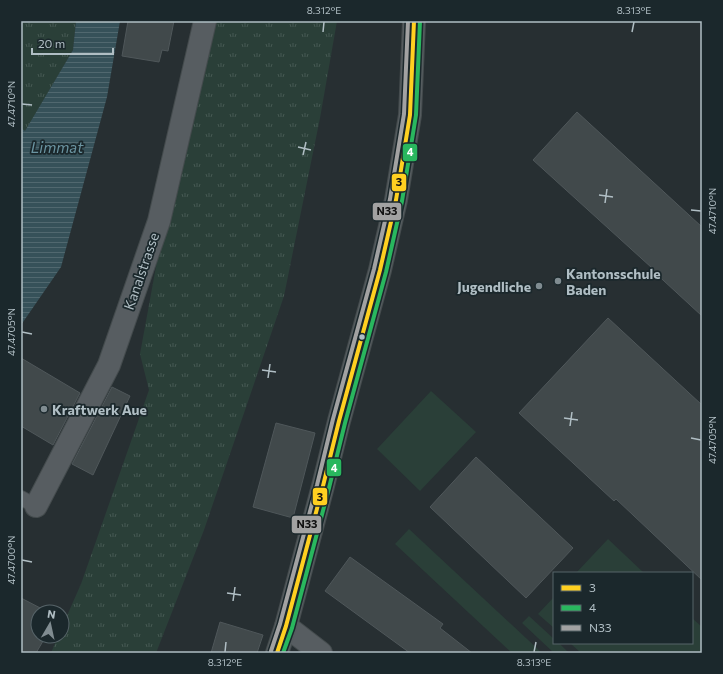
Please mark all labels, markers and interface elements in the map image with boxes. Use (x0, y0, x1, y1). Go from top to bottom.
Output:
text: 8.312°E (307, 4, 341, 16)
text: 8.313°E (617, 4, 651, 16)
scale bar (32, 30, 113, 56)
text: 20 m (38, 36, 65, 50)
text: 47.4710°N (5, 81, 17, 127)
water label: Limmat (31, 138, 84, 156)
line badge: 4 (402, 143, 418, 162)
text: 4 (407, 145, 414, 158)
line badge: 3 (391, 173, 407, 192)
text: 3 (396, 175, 402, 188)
text: 47.4710°N (706, 188, 718, 234)
line badge: N33 (372, 202, 402, 221)
text: N33 (377, 204, 398, 217)
street label: Kanalstrasse (120, 230, 162, 312)
place label: Kantonsschule Baden (566, 265, 661, 298)
marker: Kantonsschule Baden (553, 276, 563, 286)
place label: Jugendliche (457, 278, 531, 295)
marker: Jugendliche (534, 281, 544, 291)
text: 47.4705°N (5, 308, 17, 356)
unlabelled marker (357, 332, 367, 342)
place label: Kraftwerk Aue (52, 401, 147, 418)
marker: Kraftwerk Aue (39, 404, 49, 414)
text: 47.4705°N (706, 416, 718, 464)
line badge: 4 (326, 458, 342, 477)
text: 4 (331, 461, 338, 474)
line badge: 3 (312, 487, 328, 506)
text: 3 (317, 490, 323, 503)
line badge: N33 (291, 515, 322, 534)
text: N33 (297, 517, 318, 530)
text: 47.4700°N (5, 536, 17, 584)
legend (553, 572, 693, 644)
text: 3 (589, 580, 596, 594)
text: 4 (589, 600, 596, 614)
north arrow (30, 604, 70, 644)
text: N (47, 607, 57, 621)
text: N33 (589, 620, 612, 634)
text: 8.312°E (208, 656, 242, 668)
text: 8.313°E (517, 656, 551, 668)

